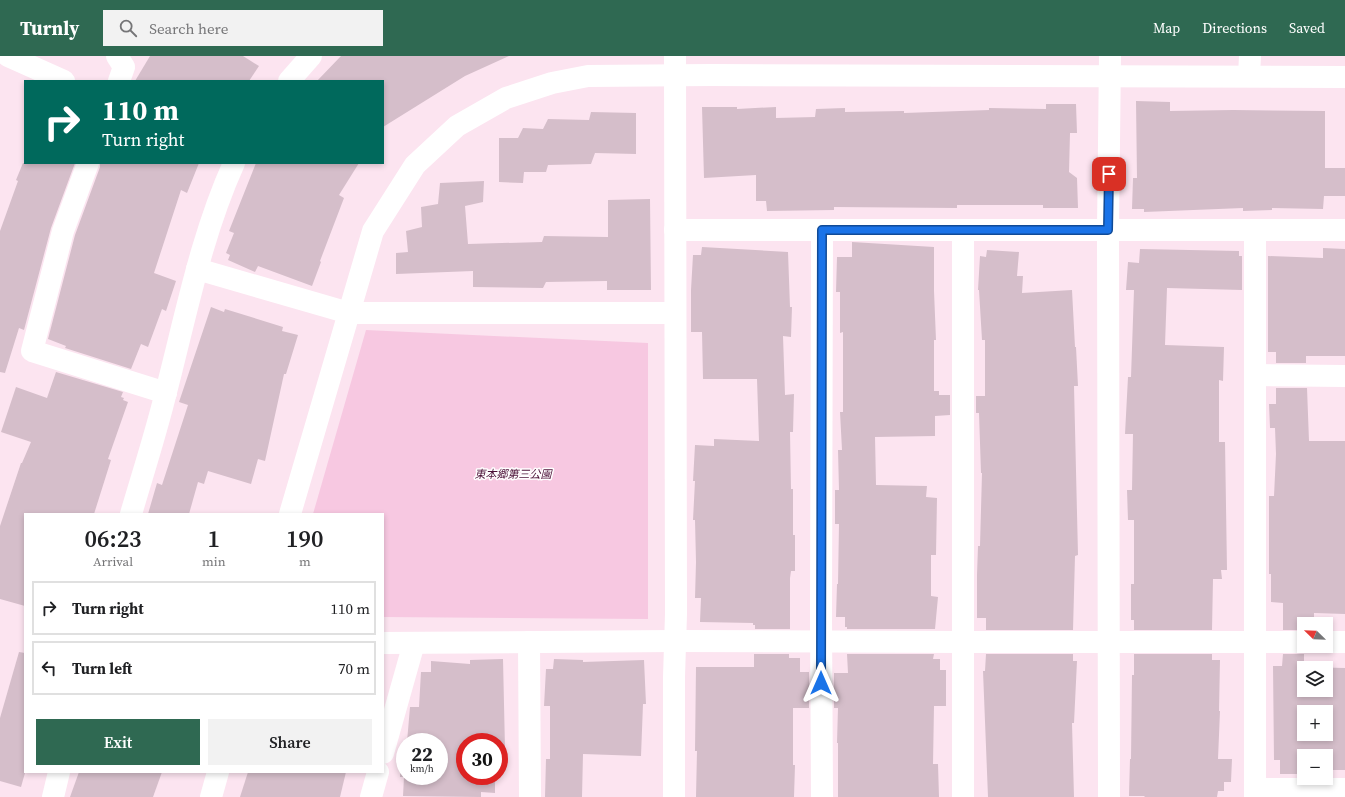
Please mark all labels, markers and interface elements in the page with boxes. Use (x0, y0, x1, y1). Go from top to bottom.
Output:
search box (103, 10, 383, 46)
text: Turnly (20, 15, 79, 41)
icon: search (117, 17, 139, 39)
text: Search here (149, 18, 228, 39)
text: Map (1153, 18, 1180, 38)
text: Directions (1202, 18, 1267, 38)
text: Saved (1289, 18, 1325, 38)
text: 110 m (102, 91, 179, 129)
icon: right (36, 96, 88, 148)
text: Turn right (102, 127, 184, 152)
pin (1092, 157, 1126, 191)
icon: arrive (1098, 163, 1120, 185)
park label: 東本郷第三公園 (475, 467, 553, 482)
text: 06:23 (84, 522, 142, 555)
text: 1 (208, 522, 220, 555)
text: 190 (286, 522, 324, 555)
text: Arrival (93, 553, 133, 570)
text: min (202, 553, 226, 570)
text: m (299, 553, 311, 570)
icon: right (38, 597, 60, 619)
text: Turn right (72, 598, 144, 619)
text: 110 m (330, 598, 370, 619)
north arrow (1297, 617, 1333, 653)
map controls (1297, 617, 1333, 785)
icon: left (38, 657, 60, 679)
text: Turn left (72, 658, 132, 679)
text: 70 m (338, 658, 370, 679)
button: layers (1297, 661, 1333, 697)
position arrow (800, 662, 842, 704)
button: + (1297, 705, 1333, 741)
button: Exit (36, 719, 200, 765)
button: Share (208, 719, 372, 765)
speed limit sign: 30 (456, 733, 508, 785)
text: 22 (411, 740, 433, 768)
button: − (1297, 749, 1333, 785)
text: km/h (410, 762, 434, 775)

